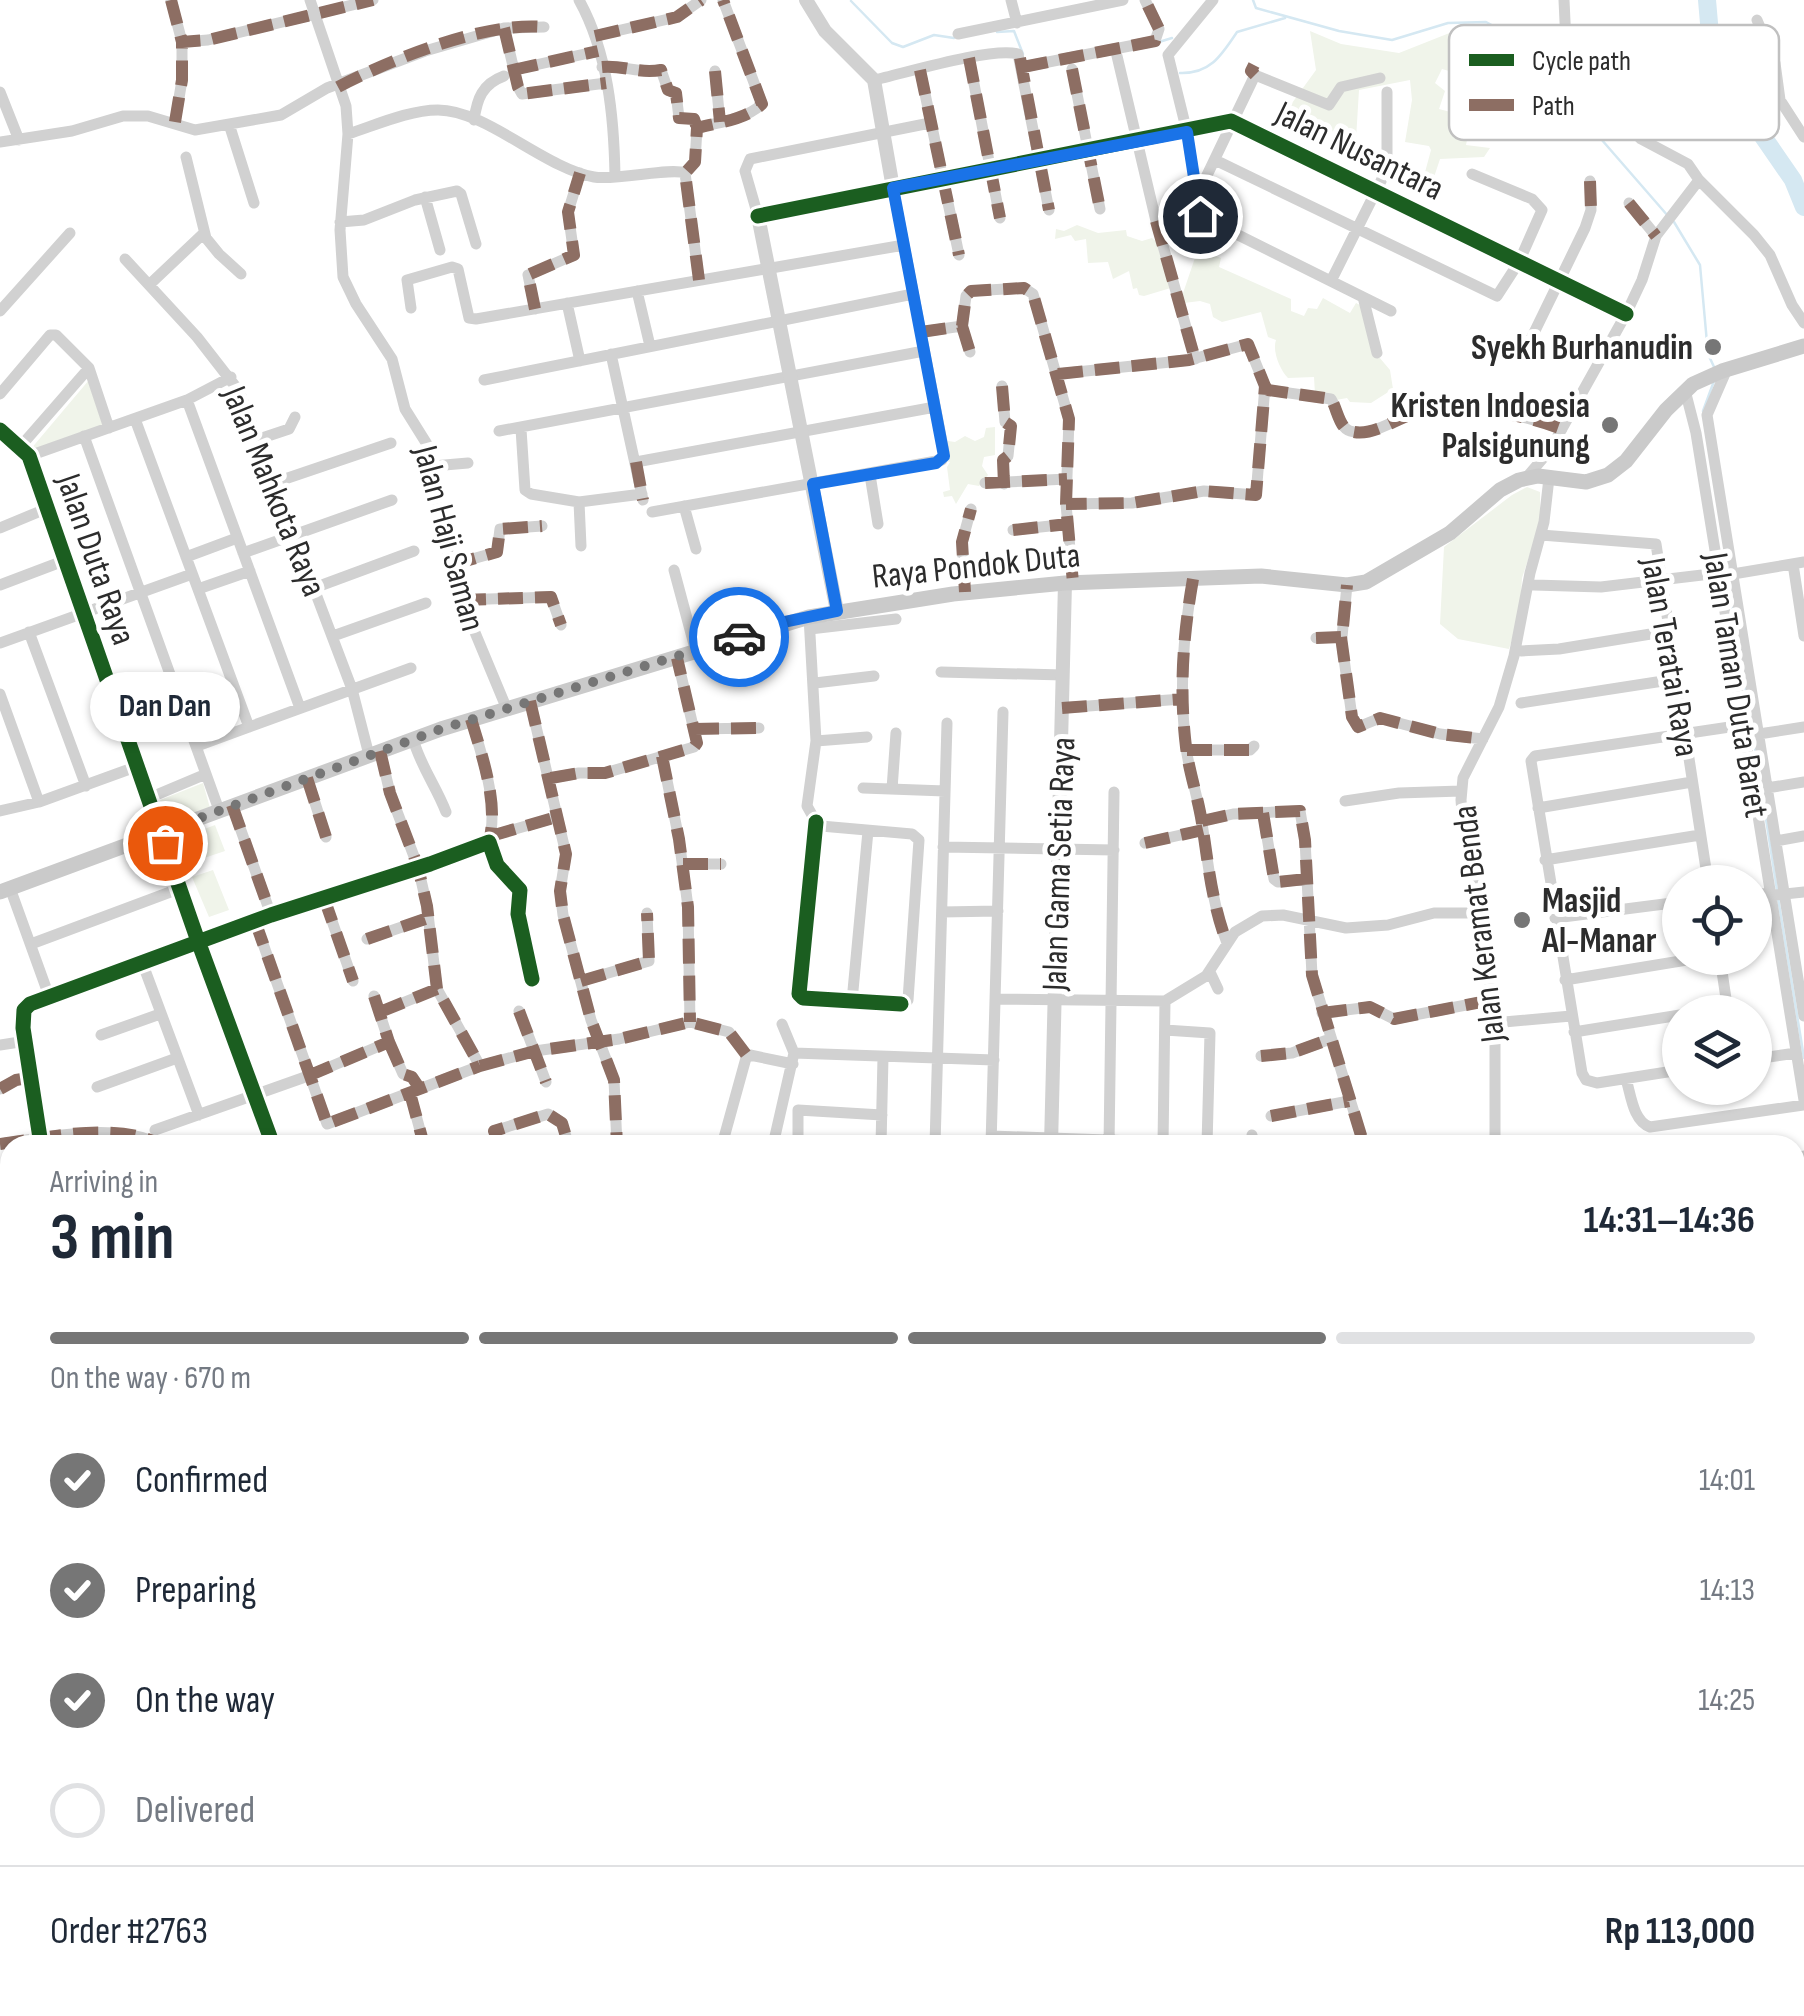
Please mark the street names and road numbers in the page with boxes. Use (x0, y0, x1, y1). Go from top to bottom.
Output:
street label: Jalan Nusantara (1267, 92, 1450, 211)
street label: Jalan Mahkota Raya (212, 379, 335, 603)
street label: Jalan Haji Saman (403, 440, 494, 636)
street label: Jalan Duta Raya (46, 467, 145, 651)
street label: Raya Pondok Duta (870, 534, 1082, 599)
street label: Jalan Taman Duta Baret (1693, 549, 1778, 821)
street label: Jalan Teratai Raya (1631, 553, 1708, 760)
street label: Jalan Gama Setia Raya (1034, 736, 1085, 993)
street label: Jalan Keramat Benda (1444, 803, 1515, 1046)

